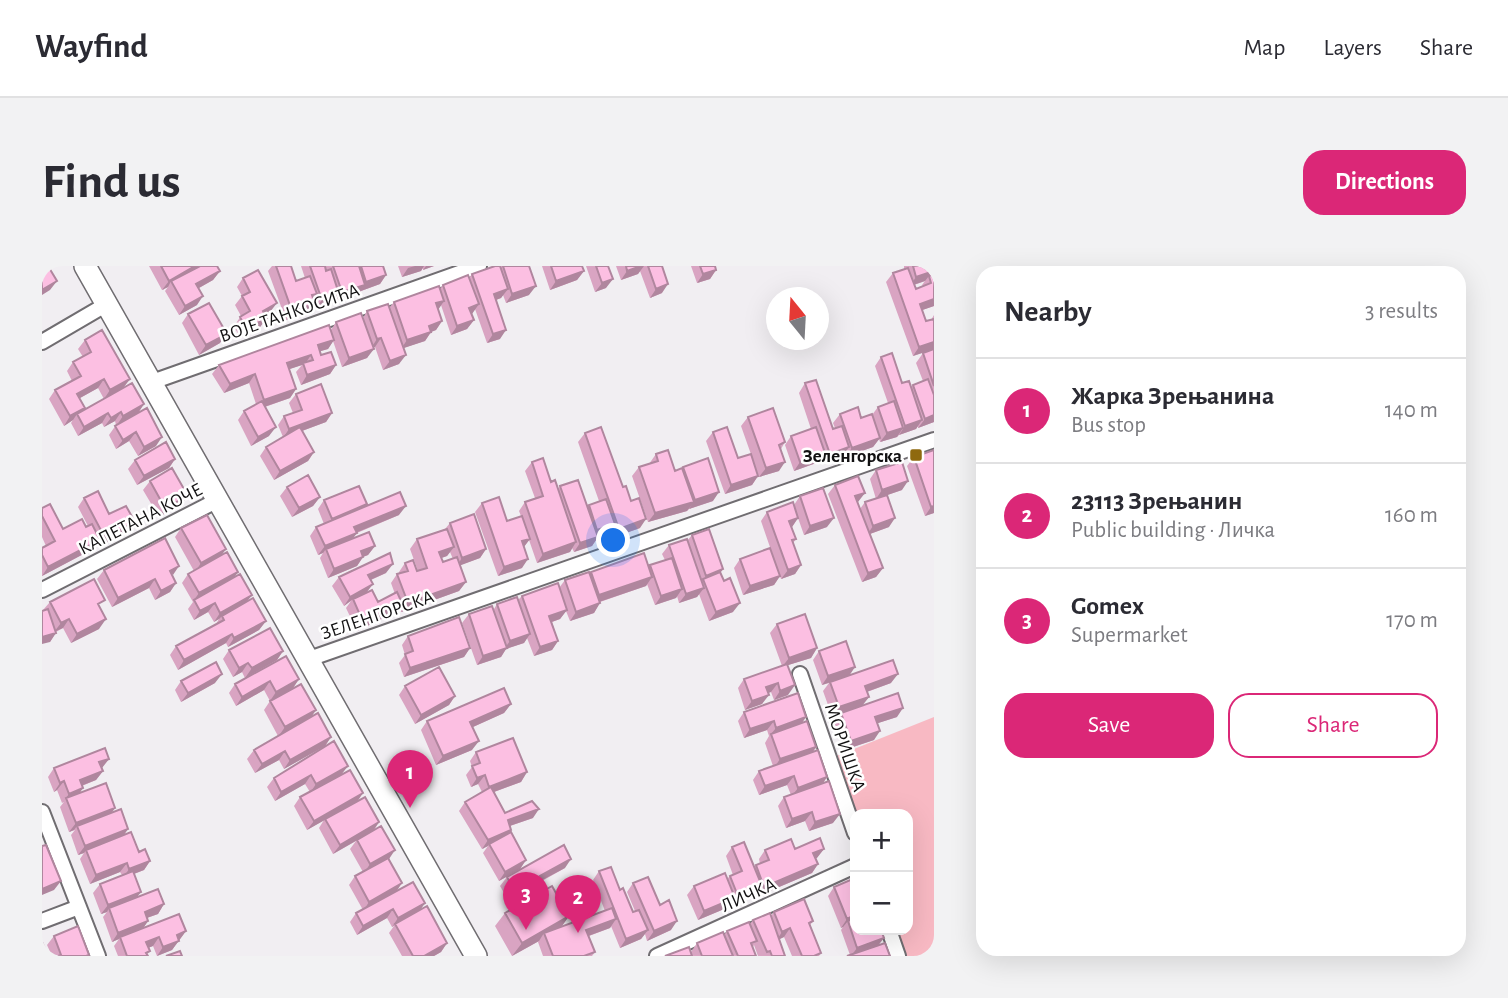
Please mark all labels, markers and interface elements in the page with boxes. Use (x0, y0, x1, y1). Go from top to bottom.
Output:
text: Wayfind (35, 31, 148, 64)
text: Map (1243, 36, 1285, 60)
text: Layers (1323, 36, 1382, 60)
text: Share (1420, 36, 1473, 60)
button: Directions (1303, 150, 1466, 215)
text: Find us (42, 158, 181, 207)
street label: ВОЈЕ ТАНКОСИЋА (217, 281, 362, 346)
north arrow (766, 287, 829, 350)
text: Nearby (1004, 297, 1092, 327)
text: 3 results (1365, 300, 1438, 323)
text: Жарка Зрењанина (1071, 383, 1274, 409)
text: 1 (1023, 399, 1031, 422)
text: 140 m (1385, 399, 1438, 422)
text: Bus stop (1071, 414, 1146, 437)
place label: Зеленгорска (803, 447, 902, 466)
marker: Зеленгорска (908, 447, 924, 463)
street label: КАПЕТАНА КОЧЕ (76, 480, 206, 559)
text: 23113 Зрењанин (1071, 488, 1242, 514)
text: 2 (1022, 504, 1032, 527)
text: 160 m (1385, 504, 1438, 527)
text: Public building · Личка (1071, 519, 1275, 542)
your location (596, 523, 630, 557)
street label: ЗЕЛЕНГОРСКА (319, 587, 436, 644)
text: Gomex (1071, 593, 1144, 619)
text: 3 (1022, 609, 1032, 632)
text: 170 m (1386, 609, 1438, 632)
text: Supermarket (1071, 624, 1188, 647)
button: Save (1004, 693, 1214, 758)
button: Share (1228, 693, 1438, 758)
street label: МОРИШКА (821, 701, 869, 794)
pin: 1 (387, 750, 433, 808)
map controls (850, 809, 913, 935)
button: + (850, 809, 913, 872)
pin: 3 (503, 872, 549, 930)
button: − (850, 872, 913, 935)
pin: 2 (555, 875, 601, 933)
street label: ЛИЧКА (718, 875, 779, 916)

